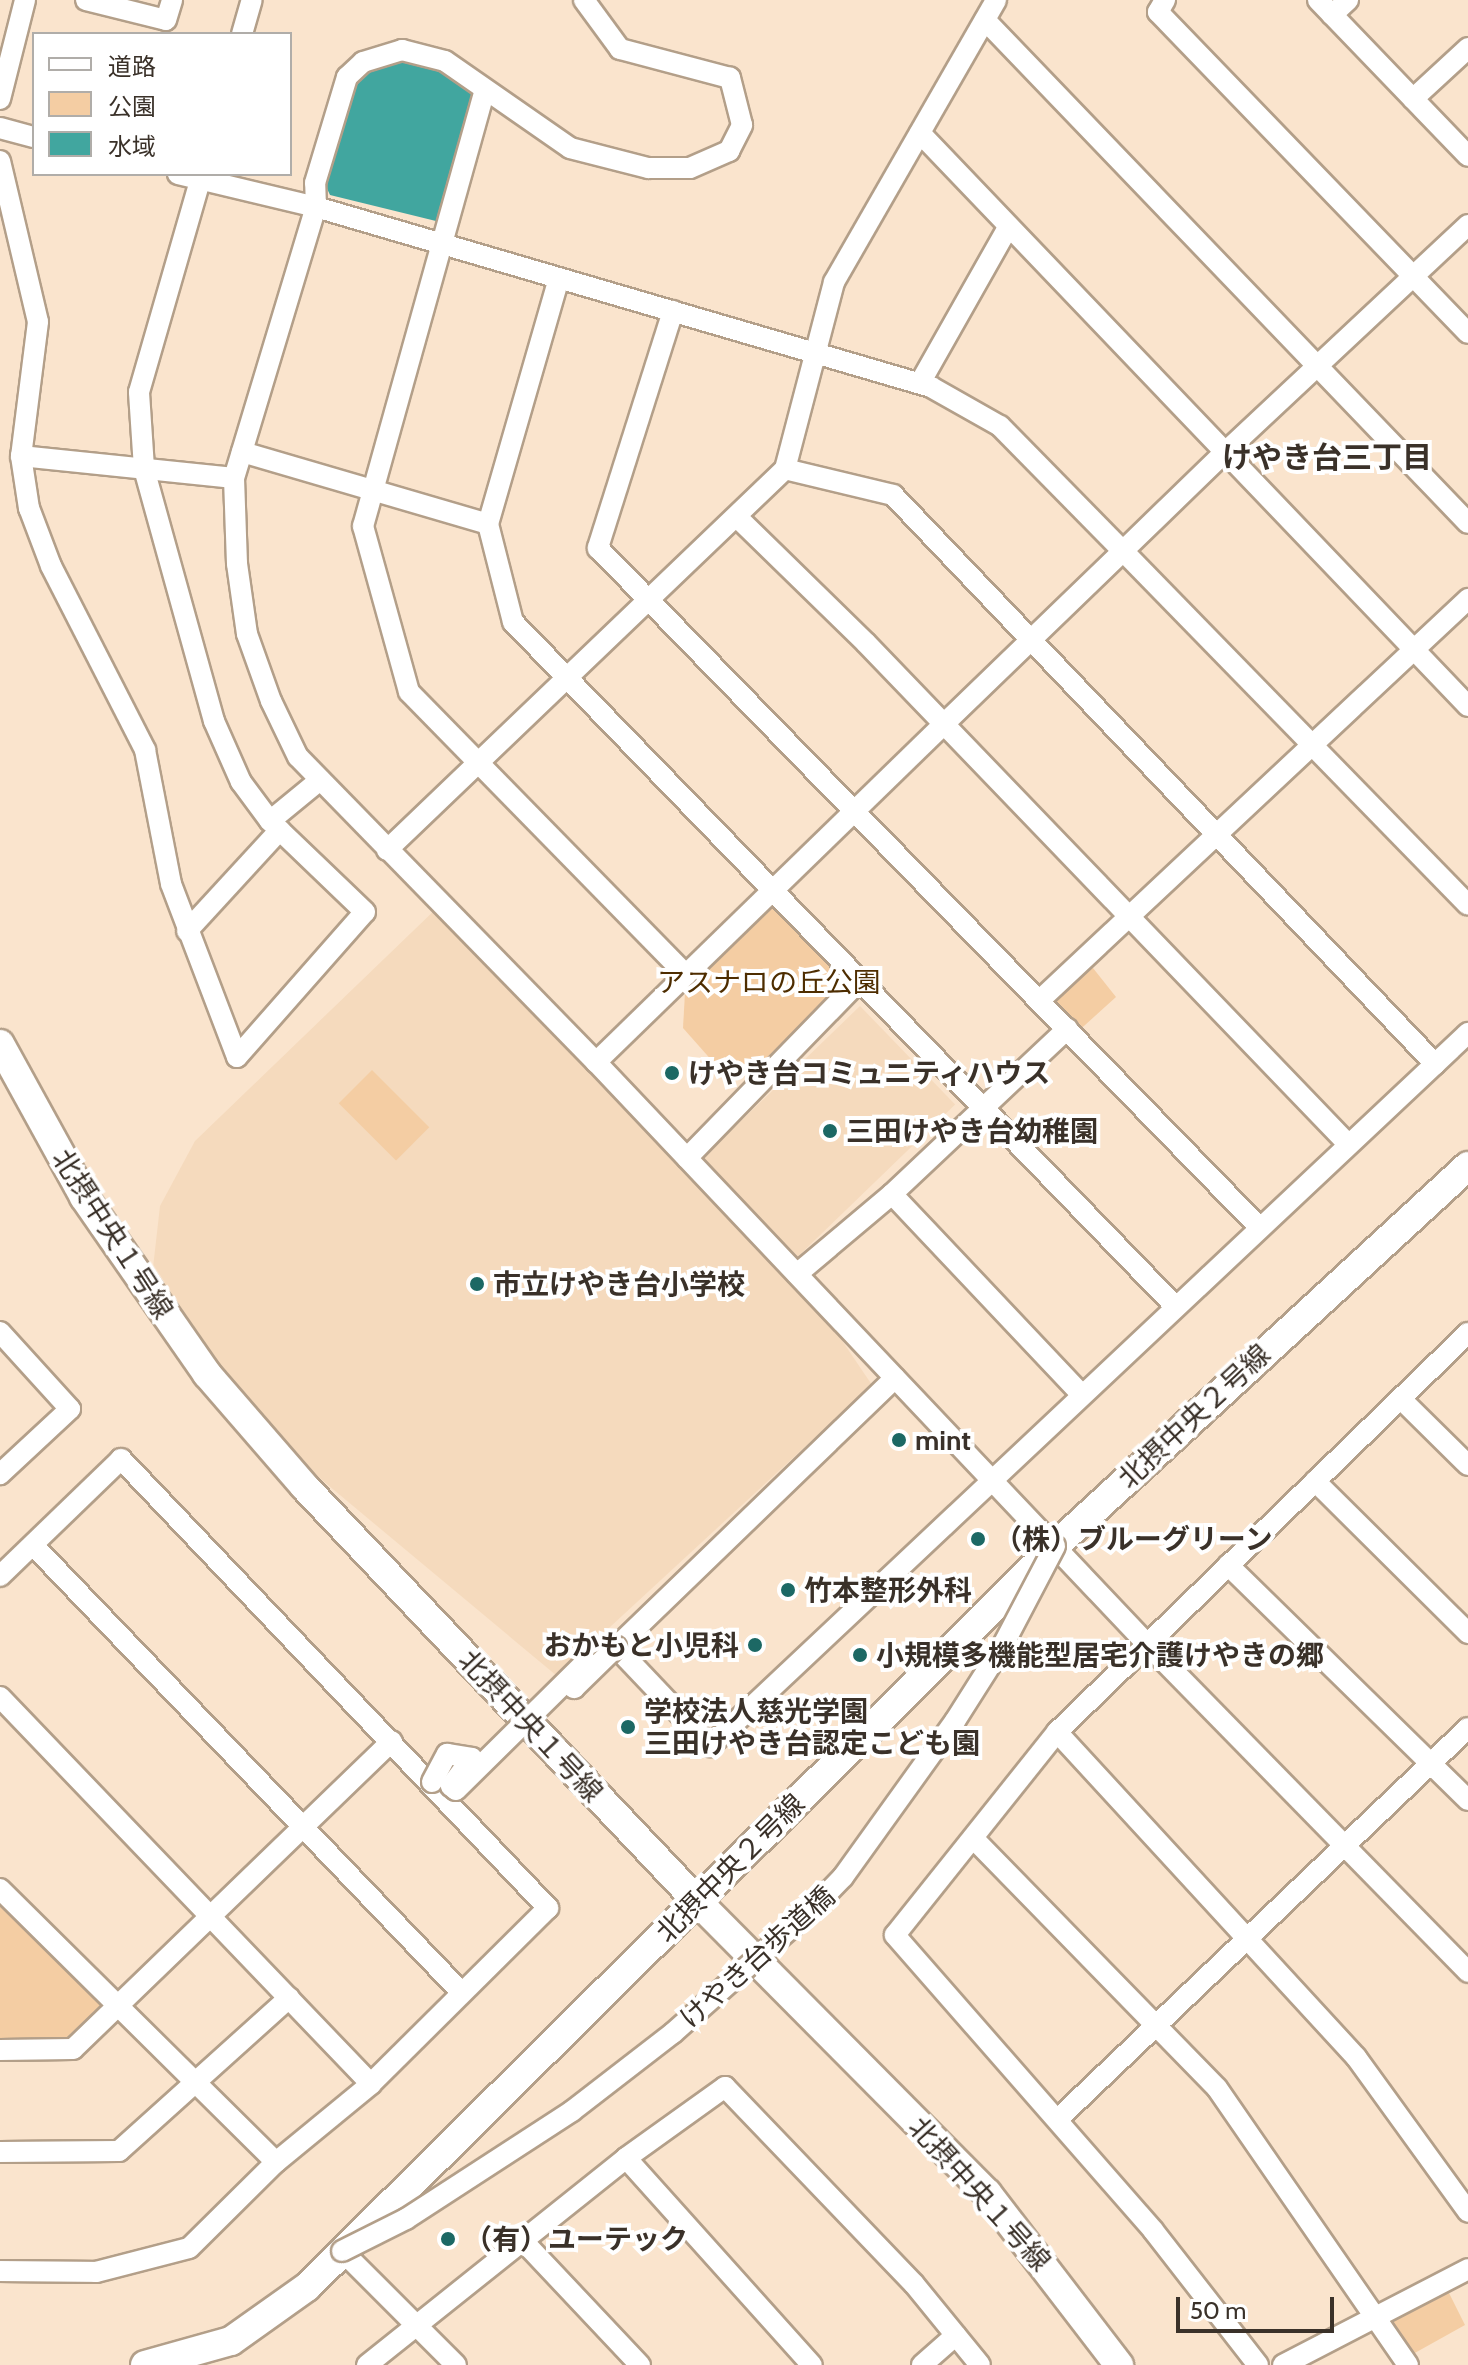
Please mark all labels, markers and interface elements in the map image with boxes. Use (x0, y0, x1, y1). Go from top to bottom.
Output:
legend (32, 32, 292, 176)
text: 道路 (108, 52, 156, 81)
text: 公園 (108, 92, 156, 121)
text: 水域 (108, 132, 156, 161)
district label: けやき台三丁目 (1222, 440, 1432, 476)
park label: アスナロの丘公園 (657, 965, 881, 999)
place label: けやき台コミュニティハウス (688, 1056, 1052, 1090)
marker: けやき台コミュニティハウス (663, 1064, 681, 1082)
place label: 三田けやき台幼稚園 (846, 1114, 1098, 1148)
marker: 三田けやき台幼稚園 (821, 1122, 839, 1140)
street label: 北摂中央１号線 (46, 1143, 180, 1325)
place label: 市立けやき台小学校 (493, 1267, 745, 1301)
marker: 市立けやき台小学校 (468, 1275, 486, 1293)
street label: 北摂中央２号線 (1111, 1337, 1277, 1495)
place label: mint (915, 1423, 971, 1457)
marker: mint (890, 1431, 908, 1449)
place label: （株）ブルーグリーン (994, 1522, 1274, 1556)
marker: （株）ブルーグリーン (969, 1530, 987, 1548)
place label: 竹本整形外科 (804, 1573, 972, 1607)
marker: 竹本整形外科 (779, 1581, 797, 1599)
place label: おかもと小児科 (543, 1628, 739, 1662)
marker: おかもと小児科 (746, 1636, 764, 1654)
place label: 小規模多機能型居宅介護けやきの郷 (876, 1638, 1324, 1672)
street label: 北摂中央１号線 (452, 1643, 610, 1809)
marker: 小規模多機能型居宅介護けやきの郷 (851, 1646, 869, 1664)
place label: 学校法人慈光学園 三田けやき台認定こども園 (644, 1694, 980, 1760)
marker: 学校法人慈光学園 三田けやき台認定こども園 (619, 1718, 637, 1736)
street label: 北摂中央２号線 (649, 1787, 811, 1949)
street label: けやき台歩道橋 (673, 1879, 841, 2035)
street label: 北摂中央１号線 (902, 2110, 1058, 2278)
place label: （有）ユーテック (464, 2222, 688, 2256)
marker: （有）ユーテック (439, 2230, 457, 2248)
scale bar (1180, 2281, 1338, 2331)
text: 50 m (1190, 2296, 1246, 2325)

